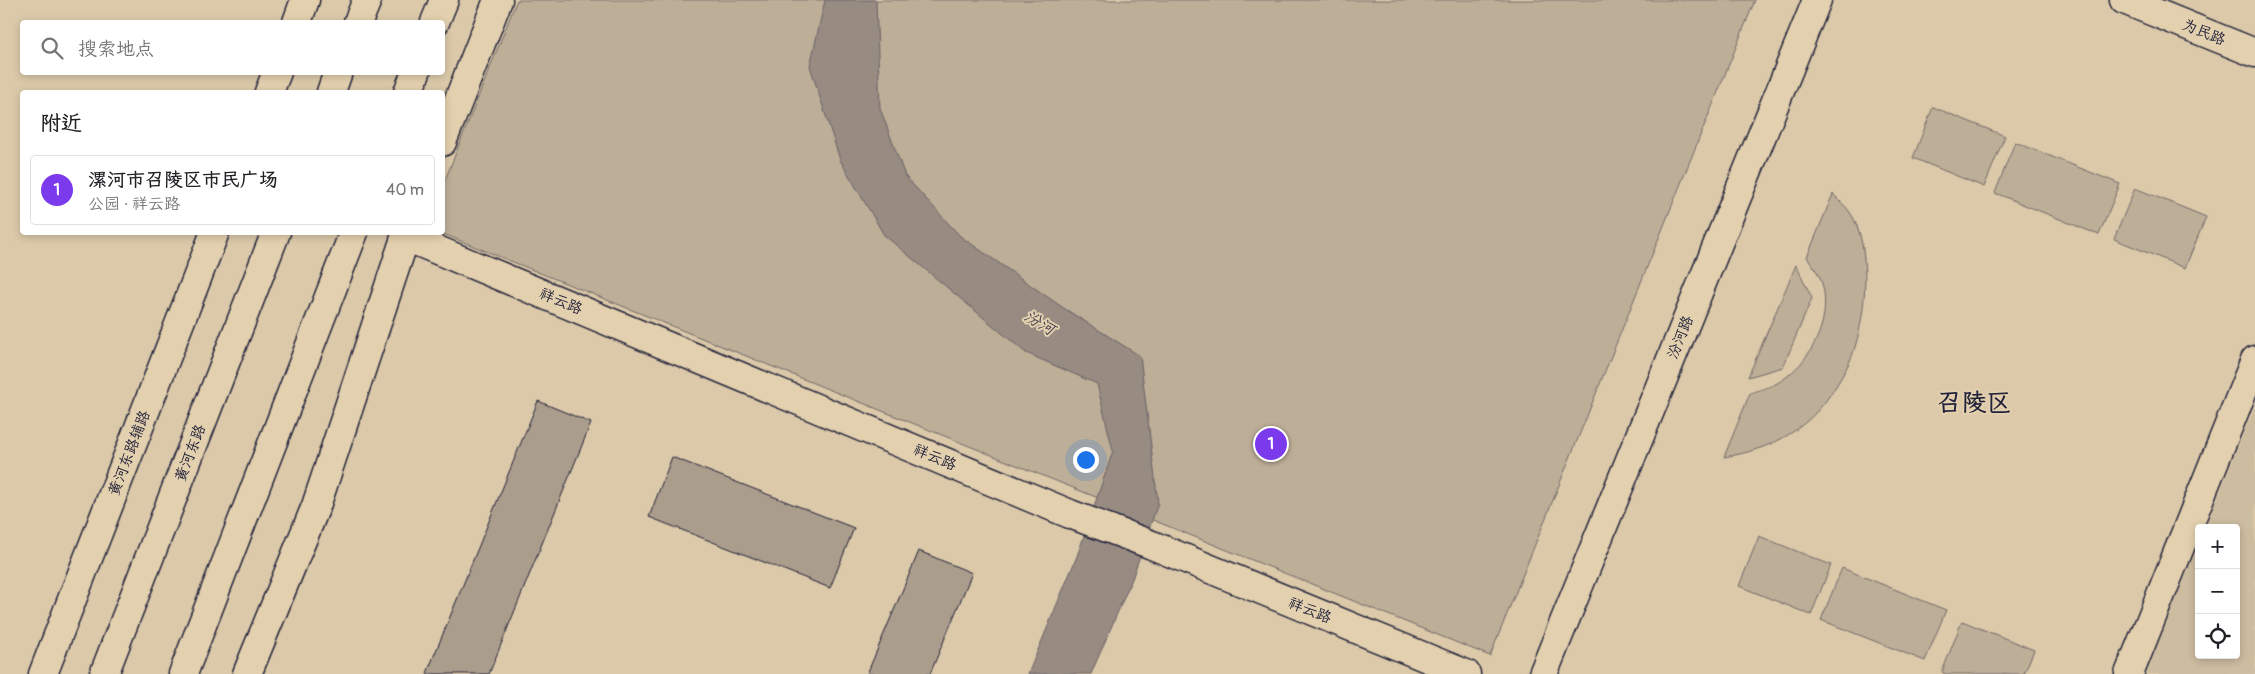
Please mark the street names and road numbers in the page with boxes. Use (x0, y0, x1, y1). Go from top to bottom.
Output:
street label: 为民路 (2179, 15, 2228, 50)
street label: 祥云路 (536, 284, 585, 319)
street label: 汾河路 (1663, 313, 1698, 362)
street label: 黄河东路辅路 (104, 408, 154, 499)
street label: 黄河东路 (171, 422, 210, 485)
street label: 祥云路 (910, 440, 959, 475)
street label: 祥云路 (1285, 593, 1334, 628)

